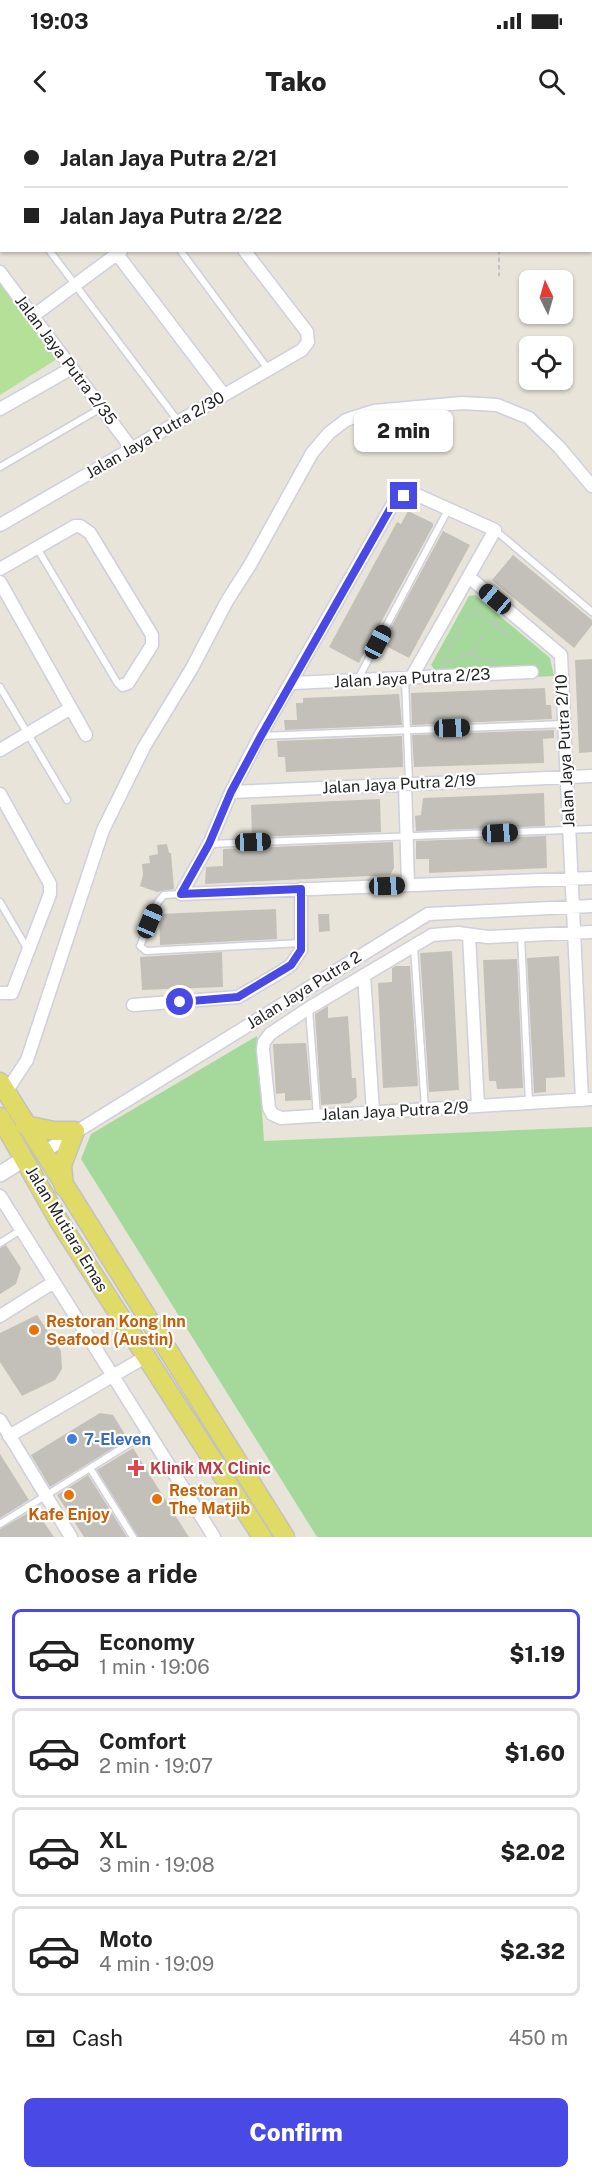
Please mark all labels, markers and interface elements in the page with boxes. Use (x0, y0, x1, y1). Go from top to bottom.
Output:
text: 19:03 (30, 8, 89, 34)
icon: back (24, 65, 57, 98)
text: Tako (265, 65, 327, 97)
icon: search (535, 65, 568, 98)
text: Jalan Jaya Putra 2/21 (60, 145, 278, 171)
text: Jalan Jaya Putra 2/22 (60, 203, 282, 229)
north arrow (519, 270, 573, 324)
map controls (519, 270, 573, 390)
street label: Jalan Jaya Putra 2/35 (11, 291, 121, 429)
button: locate (519, 336, 573, 390)
street label: Jalan Jaya Putra 2/30 (82, 387, 228, 482)
callout: 2 min (354, 409, 454, 451)
text: 2 min (377, 419, 430, 443)
route end (390, 482, 417, 509)
car (475, 581, 515, 617)
car (362, 622, 394, 662)
street label: Jalan Jaya Putra 2/23 (333, 664, 491, 692)
street label: Jalan Jaya Putra 2/10 (551, 674, 579, 828)
car (434, 718, 470, 738)
street label: Jalan Jaya Putra 2/19 (322, 770, 476, 798)
car (482, 823, 518, 843)
car (235, 832, 271, 852)
car (369, 876, 405, 896)
car (135, 901, 165, 941)
street label: Jalan Jaya Putra 2 (243, 947, 365, 1033)
route start (166, 988, 193, 1015)
street label: Jalan Jaya Putra 2/9 (321, 1098, 469, 1124)
street label: Jalan Mutiara Emas (22, 1163, 112, 1295)
place label: Restoran Kong Inn Seafood (Austin) (46, 1312, 186, 1349)
marker: Restoran Kong Inn Seafood (Austin) (27, 1323, 41, 1337)
place label: 7-Eleven (84, 1430, 151, 1449)
marker: 7-Eleven (65, 1432, 79, 1446)
marker: Klinik MX Clinic (127, 1459, 145, 1477)
place label: Klinik MX Clinic (150, 1459, 271, 1478)
place label: Restoran The Matjib (169, 1481, 250, 1518)
marker: Kafe Enjoy (62, 1488, 76, 1502)
marker: Restoran The Matjib (150, 1492, 164, 1506)
place label: Kafe Enjoy (28, 1505, 110, 1524)
text: Choose a ride (24, 1557, 198, 1589)
icon: car (27, 1627, 81, 1681)
text: Economy (99, 1629, 195, 1655)
text: $1.19 (509, 1641, 565, 1667)
text: 1 min · 19:06 (99, 1655, 210, 1679)
icon: car (27, 1726, 81, 1780)
text: Comfort (99, 1728, 186, 1754)
text: $1.60 (504, 1740, 565, 1766)
text: 2 min · 19:07 (99, 1754, 213, 1778)
icon: car (27, 1825, 81, 1879)
text: XL (99, 1827, 127, 1853)
text: $2.02 (500, 1839, 565, 1865)
text: 3 min · 19:08 (99, 1853, 215, 1877)
icon: car (27, 1924, 81, 1978)
text: Moto (99, 1926, 153, 1952)
text: $2.32 (500, 1938, 565, 1964)
text: 4 min · 19:09 (99, 1952, 214, 1976)
icon: cash (24, 2022, 57, 2055)
text: Cash (72, 2025, 123, 2051)
text: 450 m (508, 2026, 568, 2050)
button: Confirm (24, 2098, 568, 2167)

